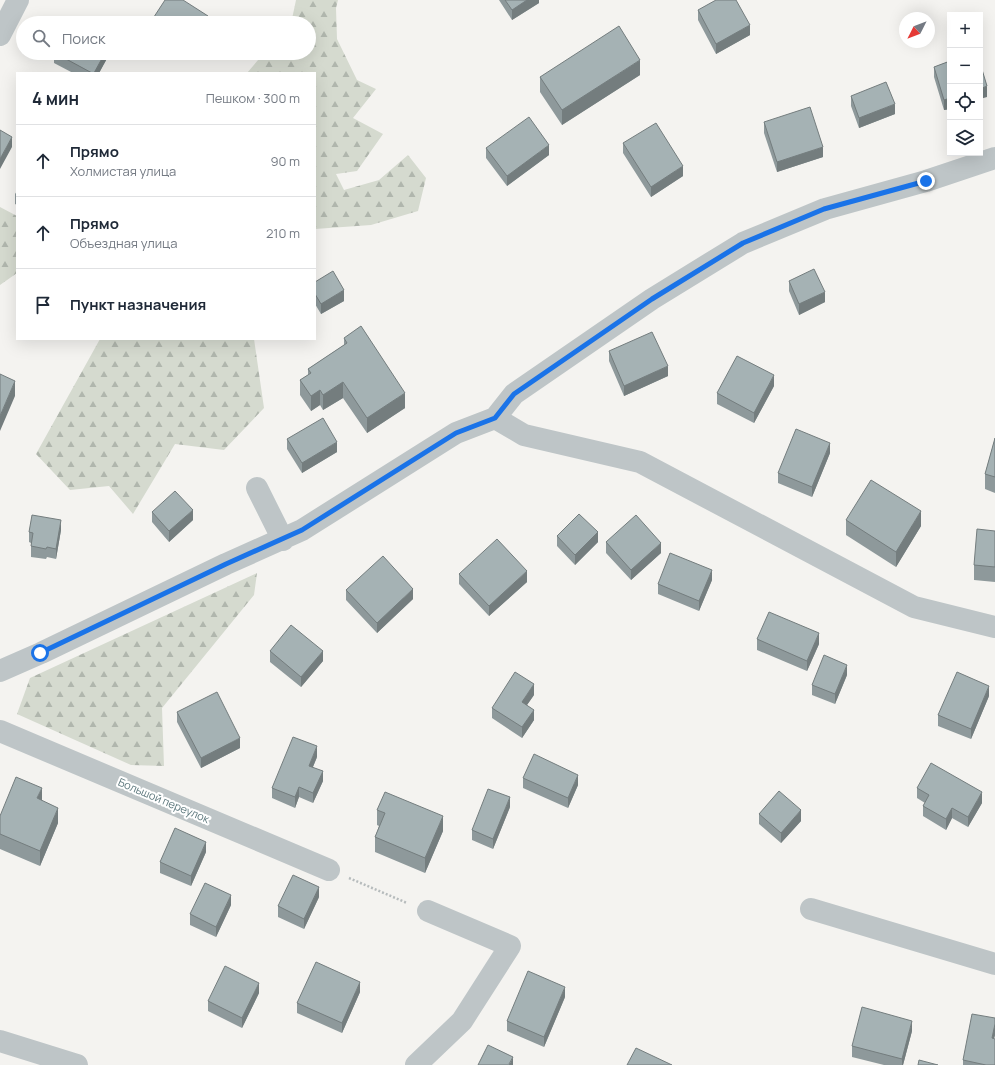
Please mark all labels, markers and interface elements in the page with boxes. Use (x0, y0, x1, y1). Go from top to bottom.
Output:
north arrow (899, 12, 935, 48)
map controls (947, 12, 983, 156)
button: + (947, 12, 983, 48)
search box (16, 16, 316, 60)
icon: search (30, 27, 52, 49)
text: Поиск (62, 28, 106, 49)
button: − (947, 48, 983, 84)
button: locate (947, 84, 983, 120)
text: 4 мин (32, 87, 79, 110)
text: Пешком · 300 m (206, 89, 300, 107)
button: layers (947, 120, 983, 156)
text: Прямо (70, 141, 119, 162)
icon: ahead (32, 150, 54, 172)
text: 90 m (270, 152, 300, 170)
text: Холмистая улица (70, 162, 176, 180)
route end (917, 172, 935, 190)
text: Прямо (70, 213, 119, 234)
icon: ahead (32, 222, 54, 244)
text: 210 m (266, 224, 300, 242)
text: Объездная улица (70, 234, 177, 252)
icon: arrive (32, 294, 54, 316)
text: Пункт назначения (70, 294, 206, 315)
route start (31, 644, 49, 662)
street label: Большой переулок (116, 774, 212, 826)

